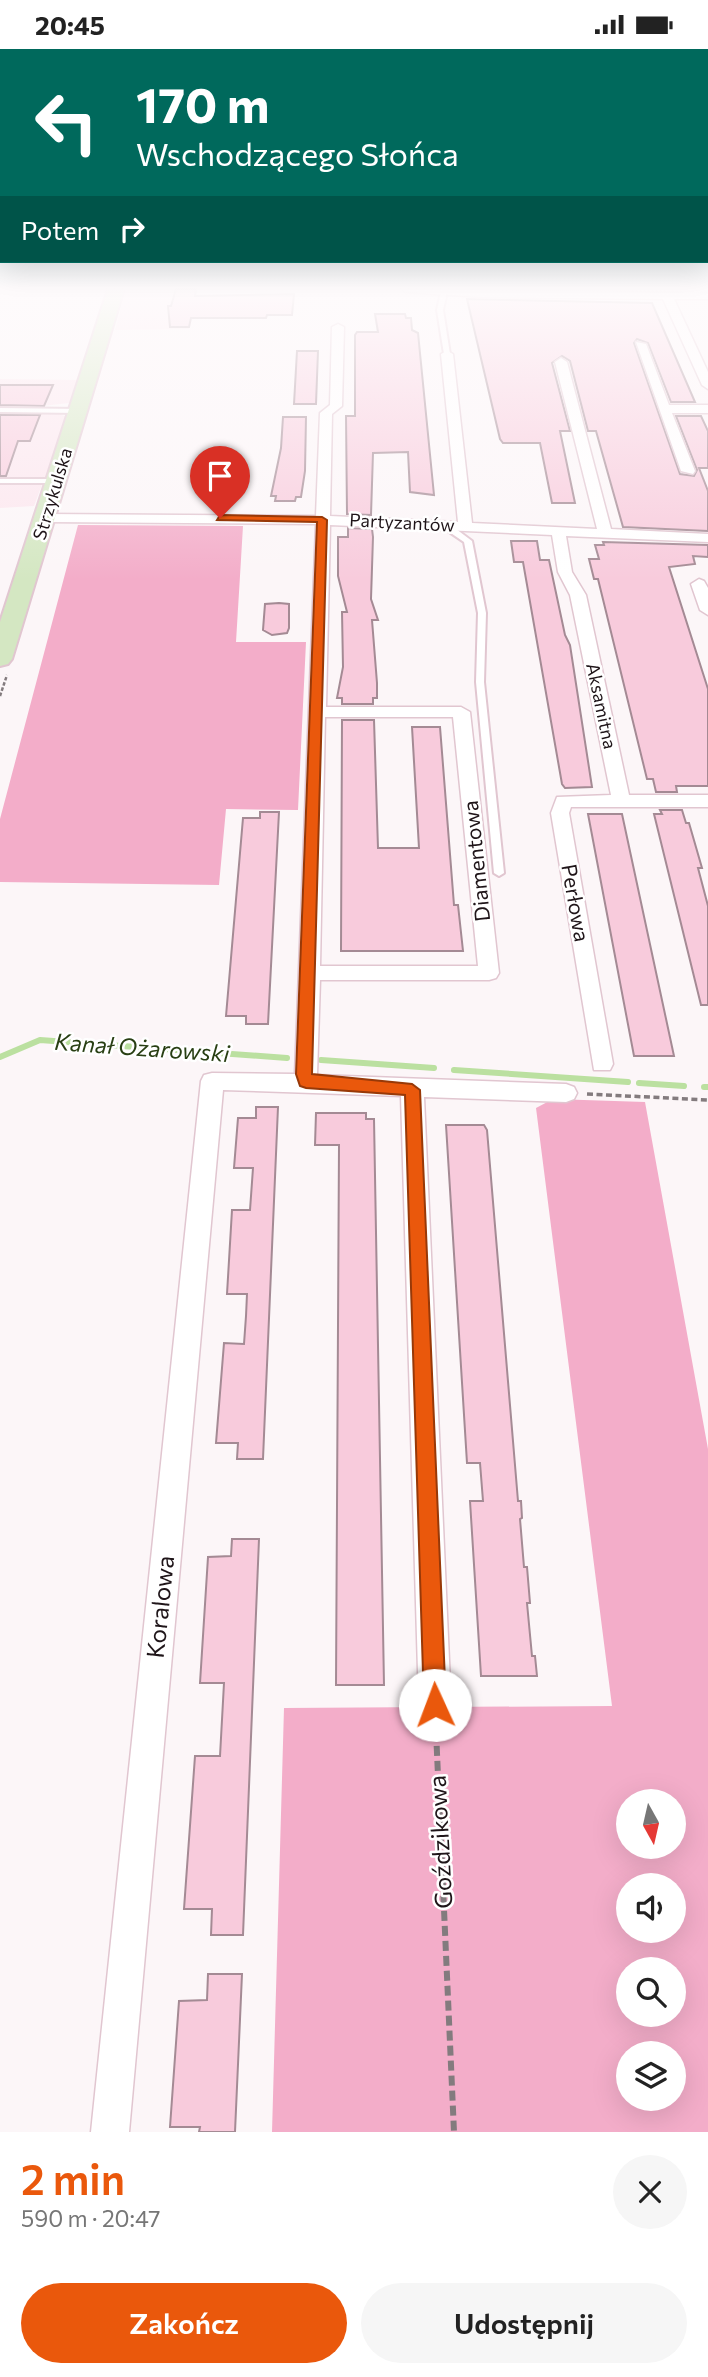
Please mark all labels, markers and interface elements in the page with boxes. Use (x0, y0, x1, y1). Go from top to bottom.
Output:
text: 20:45 (35, 9, 105, 40)
text: 170 m (136, 73, 269, 133)
icon: left (21, 77, 112, 168)
text: Wschodzącego Słońca (136, 133, 459, 173)
icon: right (113, 210, 151, 248)
text: Potem (21, 214, 99, 245)
street label: Strzykulska (28, 445, 76, 542)
pin (190, 446, 250, 518)
icon: arrive (201, 457, 239, 495)
street label: Partyzantów (349, 508, 455, 536)
street label: Aksamitna (582, 661, 622, 751)
street label: Diamentowa (457, 799, 494, 923)
street label: Perłowa (557, 862, 596, 944)
water label: Kanał Ożarowski (54, 1027, 232, 1067)
street label: Koralowa (140, 1554, 179, 1660)
position arrow (398, 1668, 472, 1742)
street label: Goździkowa (422, 1775, 457, 1910)
north arrow (616, 1789, 686, 1859)
map controls (616, 1789, 686, 2111)
button: sound (616, 1873, 686, 1943)
button: search (616, 1957, 686, 2027)
button: layers (616, 2041, 686, 2111)
text: 2 min (21, 2152, 125, 2204)
button: close (613, 2155, 687, 2229)
text: 590 m · 20:47 (21, 2204, 161, 2232)
button: Zakończ (21, 2283, 347, 2363)
button: Udostępnij (361, 2283, 687, 2363)

